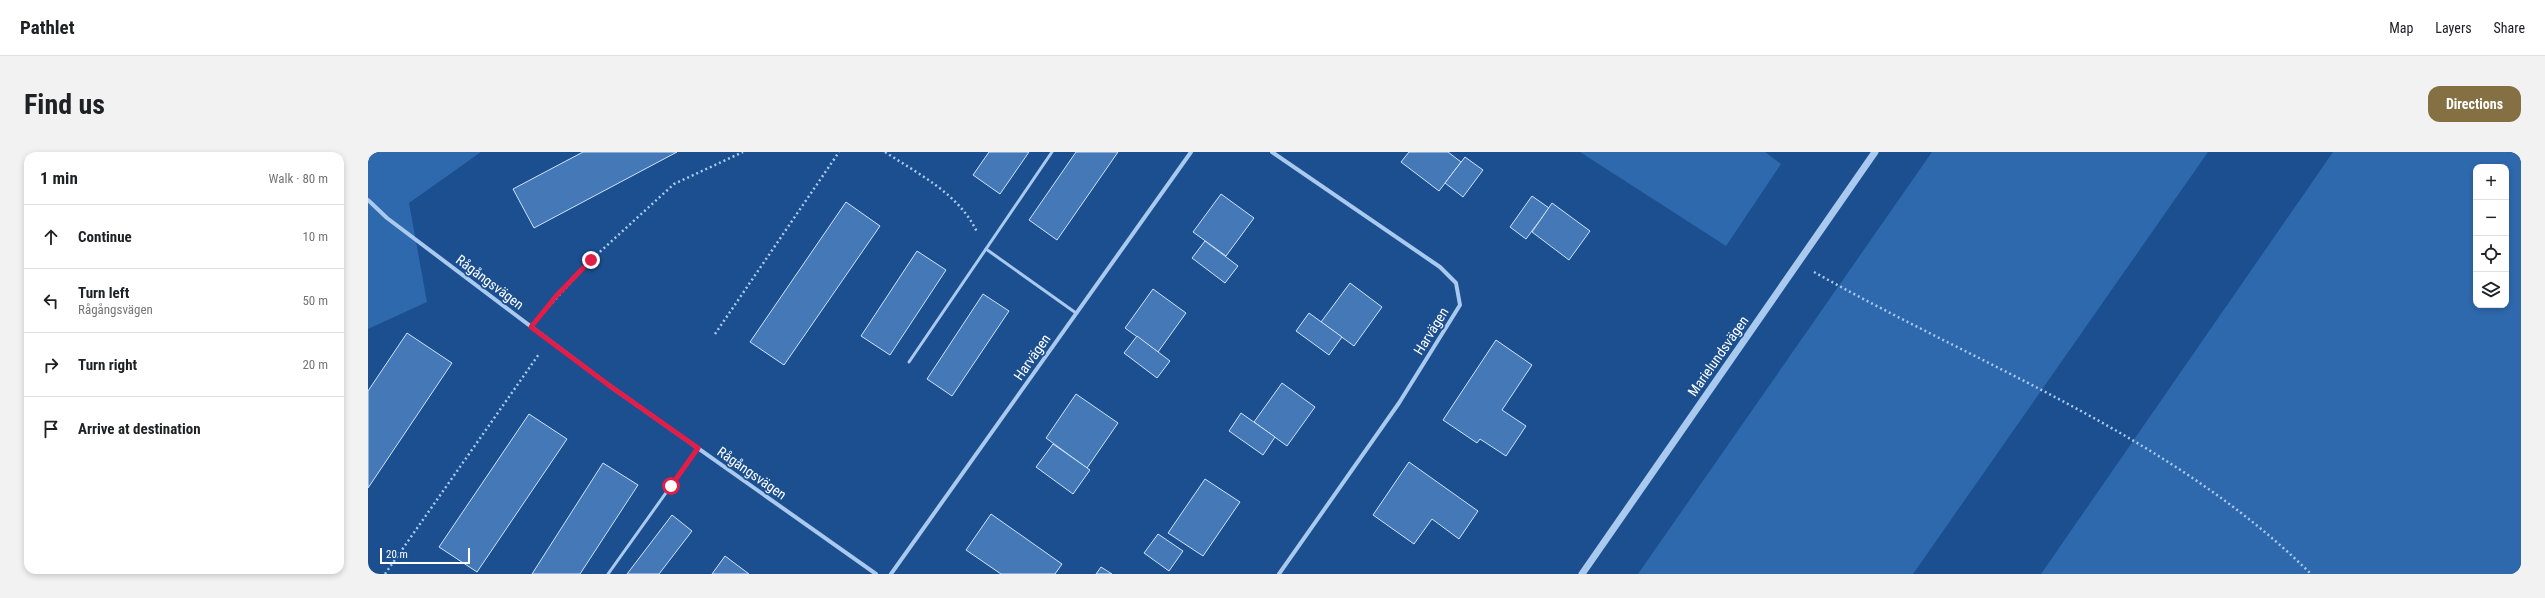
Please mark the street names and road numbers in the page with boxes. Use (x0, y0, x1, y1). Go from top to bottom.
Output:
street label: Rågångsvägen (453, 251, 527, 313)
street label: Harvägen (1410, 304, 1452, 358)
street label: Marielundsvägen (1684, 313, 1752, 399)
street label: Harvägen (1010, 331, 1054, 383)
street label: Rågångsvägen (714, 443, 790, 503)

